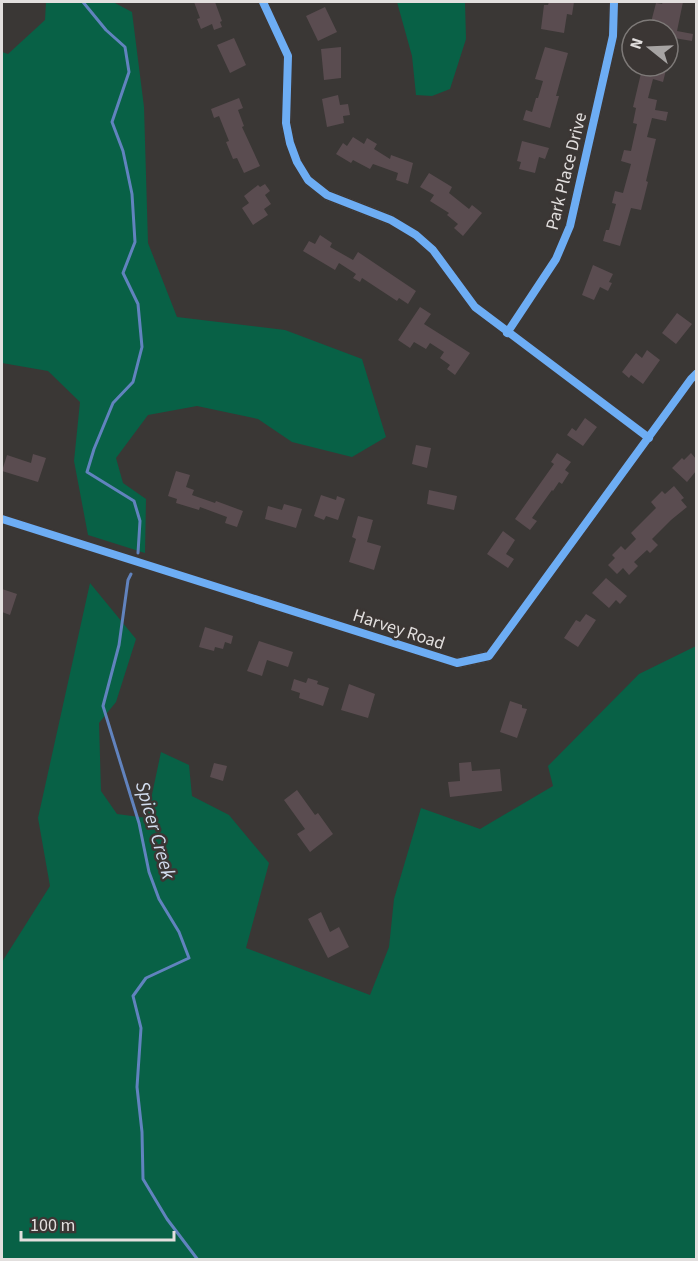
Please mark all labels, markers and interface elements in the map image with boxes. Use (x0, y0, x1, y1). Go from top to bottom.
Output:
north arrow (620, 18, 680, 78)
text: N (625, 35, 649, 52)
street label: Park Place Drive (540, 110, 593, 233)
street label: Harvey Road (350, 603, 448, 656)
water label: Spicer Creek (128, 778, 183, 883)
scale bar (21, 1204, 174, 1242)
text: 100 m (30, 1213, 75, 1238)

